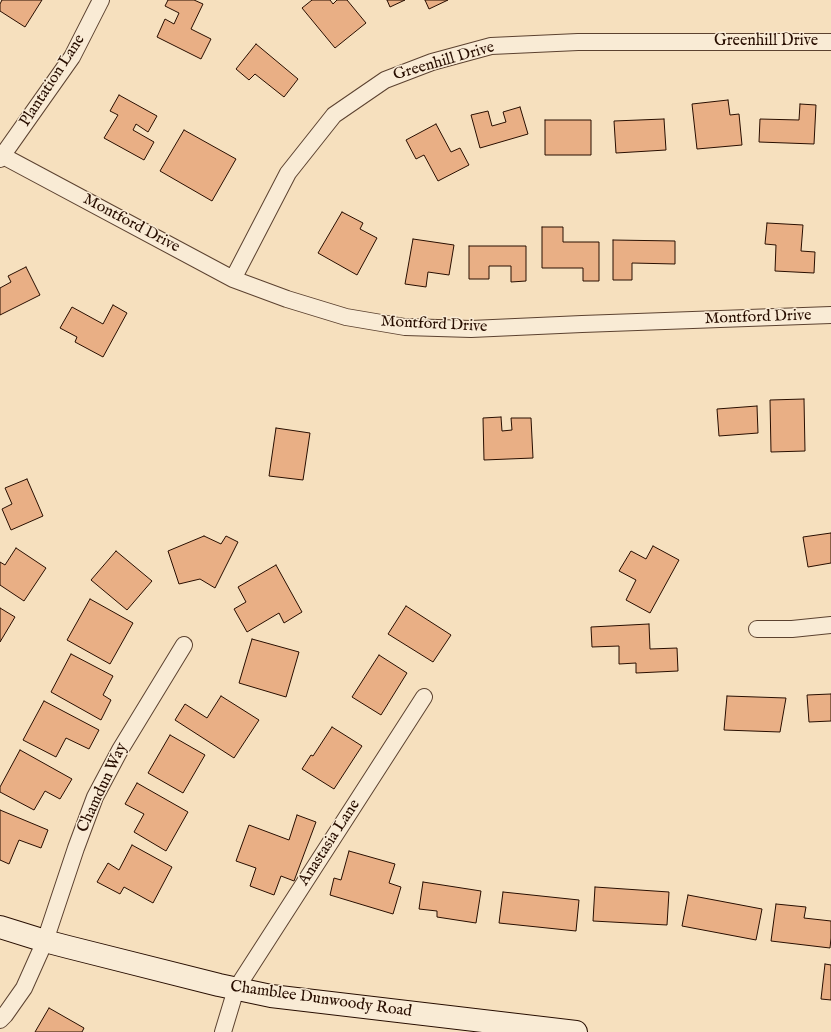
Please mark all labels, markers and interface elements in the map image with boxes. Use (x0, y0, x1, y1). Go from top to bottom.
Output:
street label: Plantation Lane (16, 31, 90, 131)
street label: Greenhill Drive (714, 32, 818, 52)
street label: Greenhill Drive (391, 38, 497, 86)
street label: Montford Drive (79, 190, 183, 258)
street label: Montford Drive (704, 307, 812, 329)
street label: Montford Drive (380, 313, 488, 337)
street label: Chamdun Way (74, 740, 132, 836)
street label: Anastasia Lane (295, 796, 365, 890)
street label: Chamblee Dunwoody Road (229, 978, 413, 1022)

